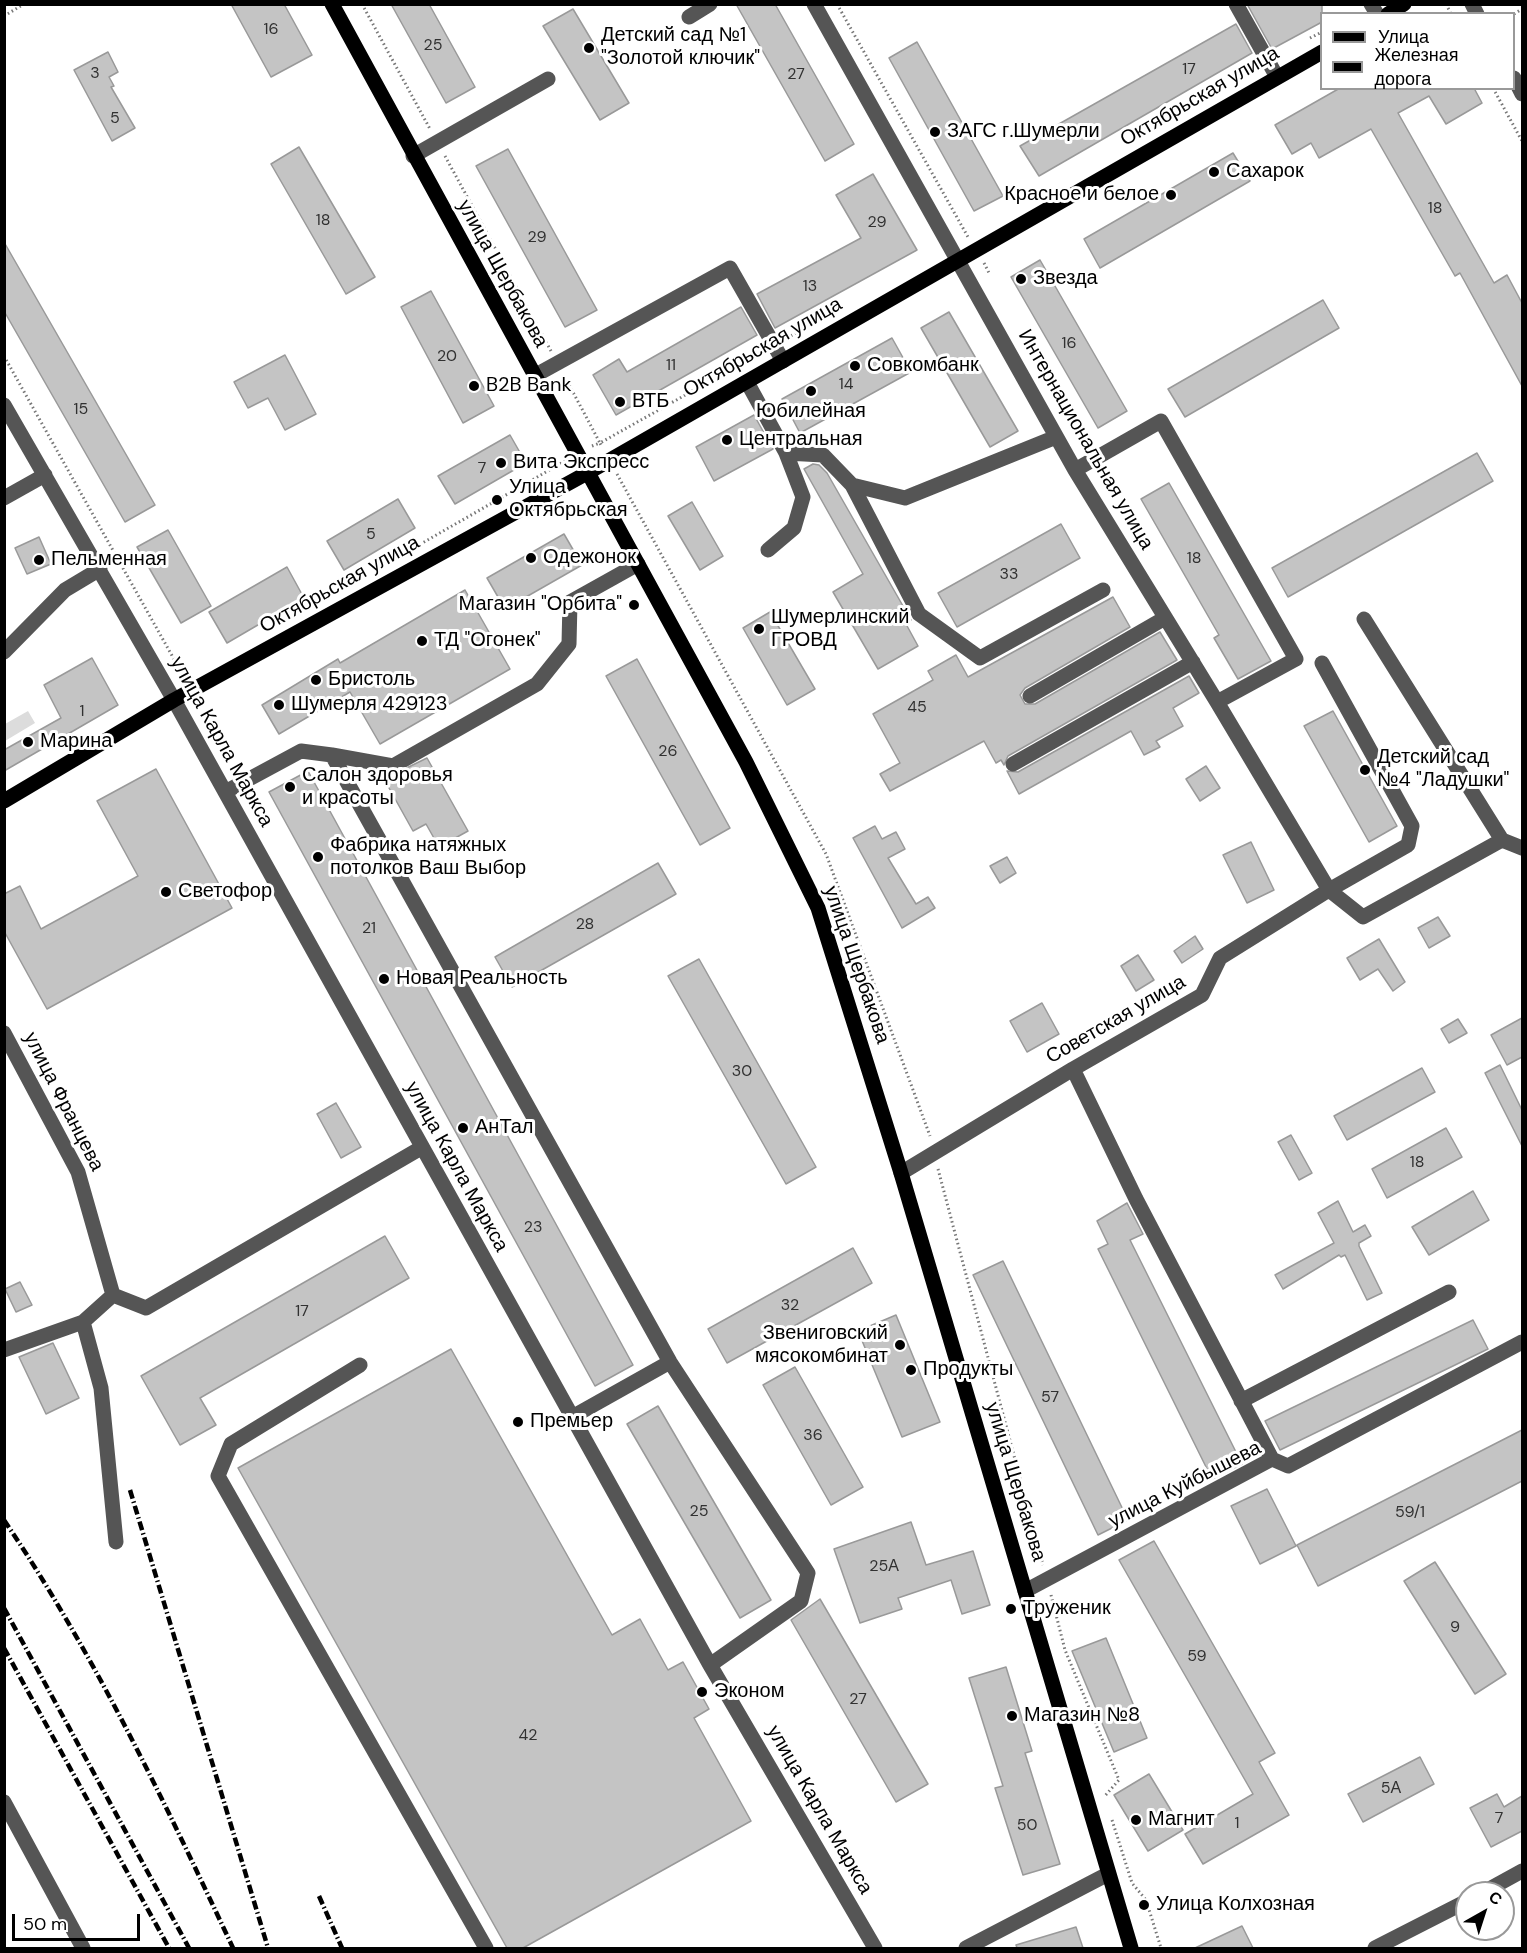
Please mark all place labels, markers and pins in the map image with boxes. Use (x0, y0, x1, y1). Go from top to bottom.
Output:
place label: Детский сад №1 "Золотой ключик" (601, 24, 760, 71)
marker: Детский сад №1 "Золотой ключик" (582, 41, 596, 55)
place label: ЗАГС г.Шумерли (947, 120, 1100, 144)
marker: ЗАГС г.Шумерли (928, 125, 942, 139)
place label: Сахарок (1226, 160, 1304, 184)
marker: Сахарок (1207, 165, 1221, 179)
place label: Красное и белое (1004, 183, 1159, 207)
marker: Красное и белое (1164, 188, 1178, 202)
place label: Звезда (1033, 267, 1098, 291)
marker: Звезда (1014, 272, 1028, 286)
place label: Совкомбанк (867, 354, 979, 378)
marker: Совкомбанк (848, 359, 862, 373)
place label: B2B Bank (486, 374, 571, 398)
marker: B2B Bank (467, 379, 481, 393)
marker: Юбилейная (804, 384, 818, 398)
place label: ВТБ (632, 390, 669, 414)
marker: ВТБ (613, 395, 627, 409)
place label: Юбилейная (756, 400, 866, 424)
place label: Центральная (739, 428, 862, 452)
marker: Центральная (720, 433, 734, 447)
place label: Вита Экспресс (513, 451, 649, 475)
marker: Вита Экспресс (494, 456, 508, 470)
place label: Улица Октябрьская (509, 476, 628, 523)
marker: Улица Октябрьская (490, 493, 504, 507)
place label: Одежонок (543, 546, 636, 570)
place label: Пельменная (51, 548, 167, 572)
marker: Одежонок (524, 551, 538, 565)
marker: Пельменная (32, 553, 46, 567)
place label: Магазин "Орбита" (459, 593, 622, 617)
marker: Магазин "Орбита" (627, 598, 641, 612)
place label: Шумерлинский ГРОВД (771, 606, 909, 653)
marker: Шумерлинский ГРОВД (752, 622, 766, 636)
place label: ТД "Огонек" (434, 629, 541, 653)
marker: ТД "Огонек" (415, 634, 429, 648)
place label: Бристоль (328, 668, 415, 692)
marker: Бристоль (309, 673, 323, 687)
place label: Шумерля 429123 (291, 693, 447, 717)
marker: Шумерля 429123 (272, 698, 286, 712)
place label: Марина (40, 730, 112, 754)
marker: Марина (21, 735, 35, 749)
place label: Детский сад №4 "Ладушки" (1377, 746, 1509, 793)
marker: Детский сад №4 "Ладушки" (1358, 763, 1372, 777)
place label: Салон здоровья и красоты (302, 764, 453, 811)
marker: Салон здоровья и красоты (283, 780, 297, 794)
place label: Фабрика натяжных потолков Ваш Выбор (330, 834, 526, 881)
marker: Фабрика натяжных потолков Ваш Выбор (311, 850, 325, 864)
place label: Светофор (178, 880, 272, 904)
marker: Светофор (159, 885, 173, 899)
place label: Новая Реальность (396, 967, 568, 991)
marker: Новая Реальность (377, 972, 391, 986)
place label: АнТал (475, 1116, 533, 1140)
marker: АнТал (456, 1121, 470, 1135)
place label: Звениговский мясокомбинат (755, 1322, 888, 1369)
marker: Звениговский мясокомбинат (893, 1338, 907, 1352)
place label: Продукты (923, 1358, 1013, 1382)
marker: Продукты (904, 1363, 918, 1377)
place label: Премьер (530, 1410, 613, 1434)
marker: Премьер (511, 1415, 525, 1429)
place label: Труженик (1023, 1597, 1111, 1621)
marker: Труженик (1004, 1602, 1018, 1616)
place label: Эконом (714, 1680, 784, 1704)
marker: Эконом (695, 1685, 709, 1699)
place label: Магазин №8 (1024, 1704, 1140, 1728)
marker: Магазин №8 (1005, 1709, 1019, 1723)
place label: Магнит (1148, 1808, 1215, 1832)
marker: Магнит (1129, 1813, 1143, 1827)
place label: Улица Колхозная (1156, 1893, 1315, 1917)
marker: Улица Колхозная (1137, 1898, 1151, 1912)

